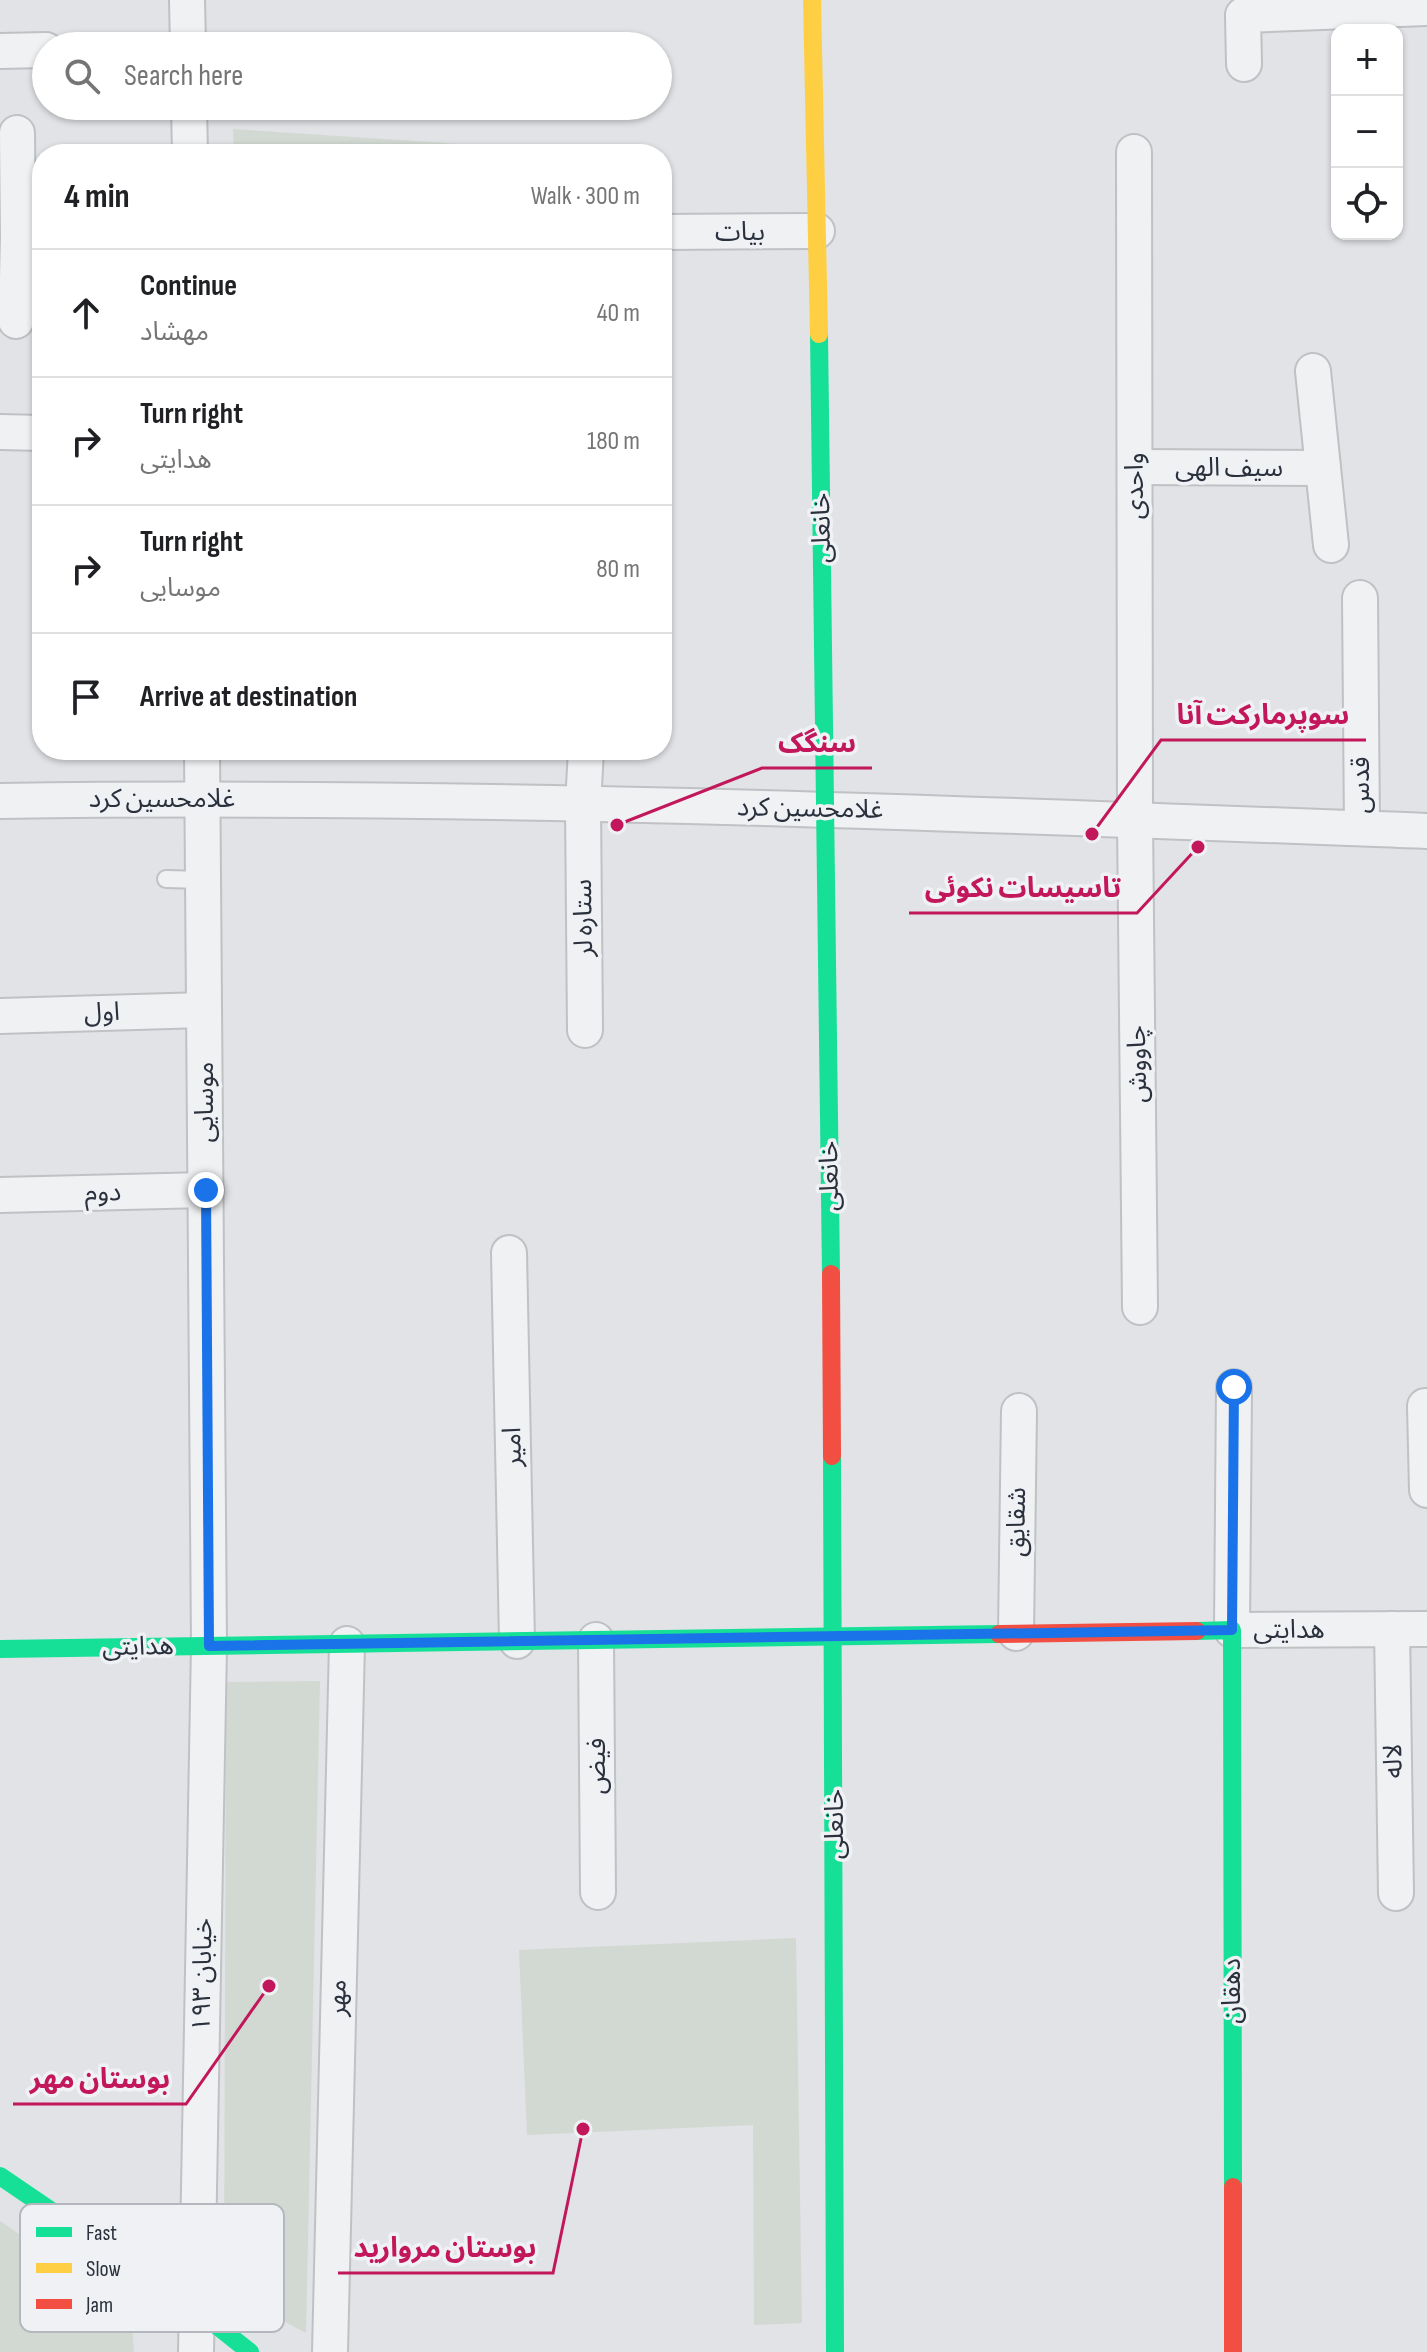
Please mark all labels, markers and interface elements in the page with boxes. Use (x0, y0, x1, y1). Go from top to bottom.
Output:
map controls (1331, 24, 1403, 240)
button: + (1331, 24, 1403, 96)
search box (32, 32, 672, 120)
icon: search (60, 54, 104, 98)
text: Search here (124, 58, 243, 94)
button: − (1331, 96, 1403, 168)
button: locate (1331, 168, 1403, 240)
text: 4 min (64, 176, 130, 217)
text: Walk · 300 m (531, 181, 640, 212)
street label: بیات (715, 217, 765, 248)
text: Continue (140, 268, 237, 304)
icon: ahead (64, 291, 108, 335)
text: 40 m (597, 298, 640, 329)
text: مهشاد (140, 317, 209, 348)
text: Turn right (140, 396, 243, 432)
icon: right (64, 419, 108, 463)
text: 180 m (587, 426, 640, 457)
text: هدایتی (140, 445, 212, 476)
street label: واحدی (1120, 453, 1151, 519)
street label: سیف الهی (1175, 453, 1283, 484)
street label: خانعلی (806, 493, 838, 563)
text: Turn right (140, 524, 243, 560)
icon: right (64, 547, 108, 591)
text: 80 m (596, 554, 640, 585)
text: موسایی (140, 573, 221, 604)
icon: arrive (64, 675, 108, 719)
text: Arrive at destination (140, 679, 357, 715)
callout: سوپرمارکت آنا (1161, 688, 1366, 740)
text: سوپرمارکت آنا (1177, 699, 1349, 733)
callout: سنگک (762, 716, 872, 768)
text: سنگک (778, 727, 856, 760)
street label: قدس (1346, 757, 1377, 813)
street label: غلامحسین کرد (89, 784, 235, 815)
street label: غلامحسین کرد (737, 792, 883, 826)
callout: تاسیسات نکوئی (909, 861, 1137, 913)
text: تاسیسات نکوئی (925, 872, 1121, 905)
street label: ستاره لر (568, 879, 600, 958)
street label: اول (84, 997, 120, 1029)
street label: چاووش (1122, 1025, 1154, 1103)
street label: موسایی (190, 1062, 221, 1142)
street label: خانعلی (814, 1141, 846, 1211)
route end (188, 1172, 224, 1208)
street label: دوم (84, 1177, 122, 1212)
route start (1216, 1369, 1252, 1405)
street label: امیر (497, 1427, 529, 1468)
street label: شقایق (1001, 1487, 1033, 1557)
street label: هدایتی (1253, 1615, 1325, 1646)
street label: هدایتی (102, 1631, 174, 1663)
street label: فیض (582, 1738, 613, 1794)
street label: لاله (1378, 1743, 1410, 1779)
street label: خانعلی (820, 1789, 851, 1859)
street label: خیابان ۱۹۳ (187, 1918, 219, 2032)
street label: دهقان (1217, 1958, 1248, 2024)
street label: مهر (322, 1979, 354, 2018)
callout: بوستان مهر (13, 2052, 186, 2104)
text: بوستان مهر (29, 2063, 170, 2096)
legend (20, 2204, 284, 2332)
text: Fast (86, 2220, 117, 2247)
callout: بوستان مروارید (338, 2221, 553, 2273)
text: بوستان مروارید (354, 2232, 536, 2265)
text: Slow (86, 2256, 121, 2283)
text: Jam (85, 2292, 113, 2319)

